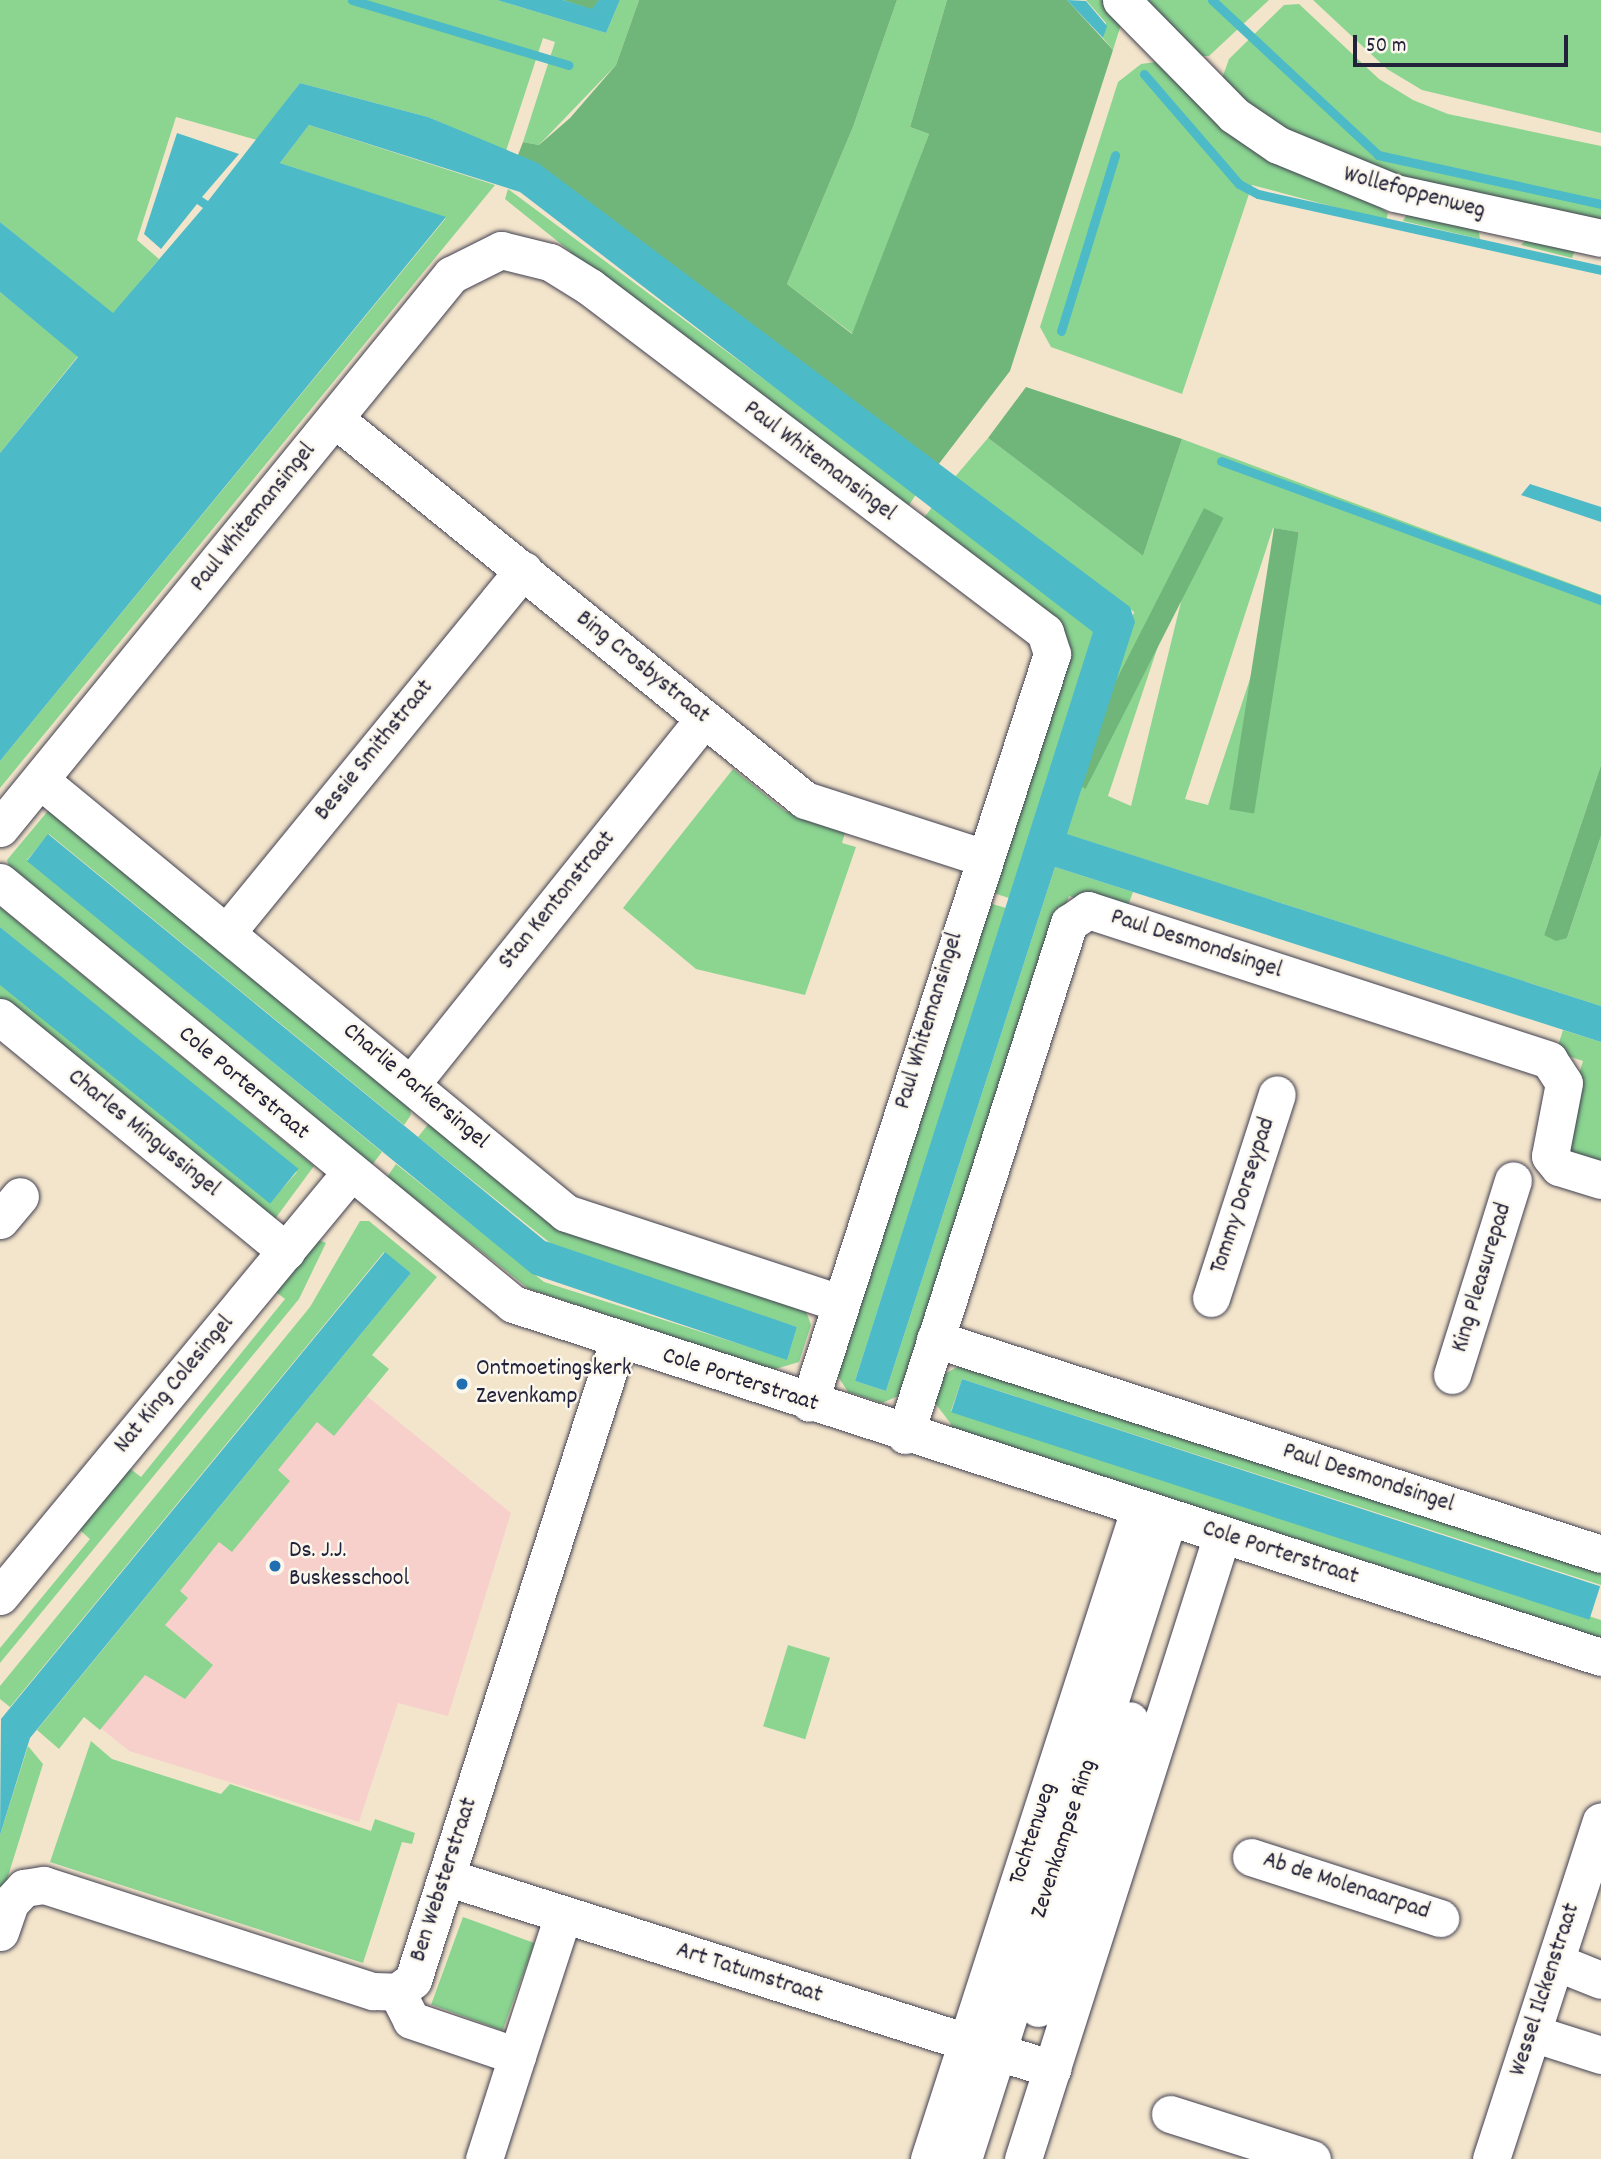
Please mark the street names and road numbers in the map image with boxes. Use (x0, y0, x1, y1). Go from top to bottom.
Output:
street label: Wollefoppenweg (1340, 161, 1488, 227)
street label: Paul Whitemansingel (737, 395, 901, 529)
street label: Paul Whitemansingel (185, 438, 323, 598)
street label: Bing Crosbystraat (569, 605, 715, 731)
street label: Bessie Smithstraat (309, 675, 441, 827)
street label: Stan Kentonstraat (493, 826, 623, 976)
street label: Paul Desmondsingel (1107, 904, 1285, 986)
street label: Paul Whitemansingel (889, 929, 971, 1113)
street label: Charlie Parkersingel (336, 1018, 494, 1156)
street label: Cole Porterstraat (172, 1021, 314, 1147)
street label: Charles Mingussingel (61, 1064, 225, 1204)
street label: Tommy Dorseypad (1205, 1114, 1283, 1278)
street label: King Pleasurepad (1447, 1200, 1519, 1356)
street label: Nat King Colesingel (109, 1310, 241, 1460)
street label: Cole Porterstraat (658, 1342, 822, 1420)
street label: Paul Desmondsingel (1279, 1438, 1457, 1520)
street label: Cole Porterstraat (1198, 1515, 1362, 1593)
street label: Zevenkampse Ring (1026, 1756, 1104, 1922)
street label: Tochtenweg (1004, 1779, 1064, 1889)
street label: Ben Websterstraat (405, 1794, 485, 1966)
street label: Ab de Molenaarpad (1259, 1847, 1433, 1927)
street label: Wessel Ilckenstraat (1505, 1900, 1587, 2080)
street label: Art Tatumstraat (672, 1937, 826, 2011)

